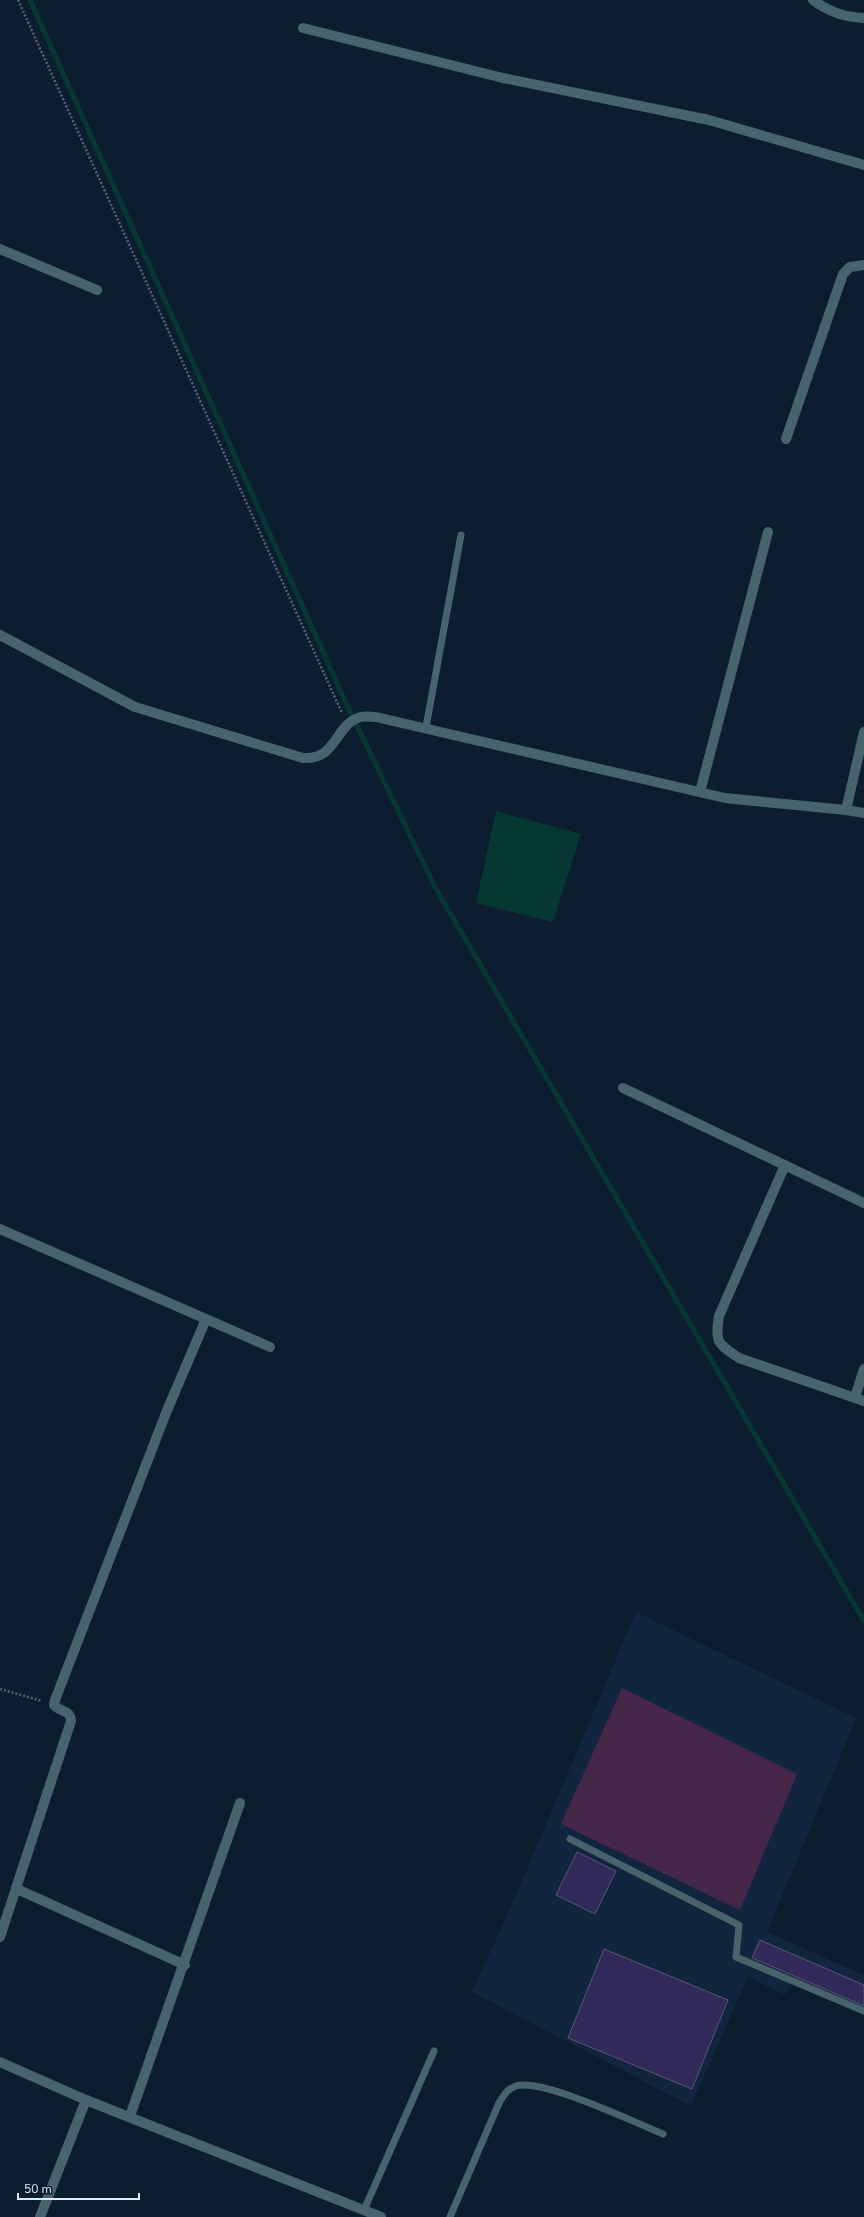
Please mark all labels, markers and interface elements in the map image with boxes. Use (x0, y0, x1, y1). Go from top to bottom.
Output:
scale bar (18, 2175, 139, 2201)
text: 50 m (24, 2181, 52, 2197)

